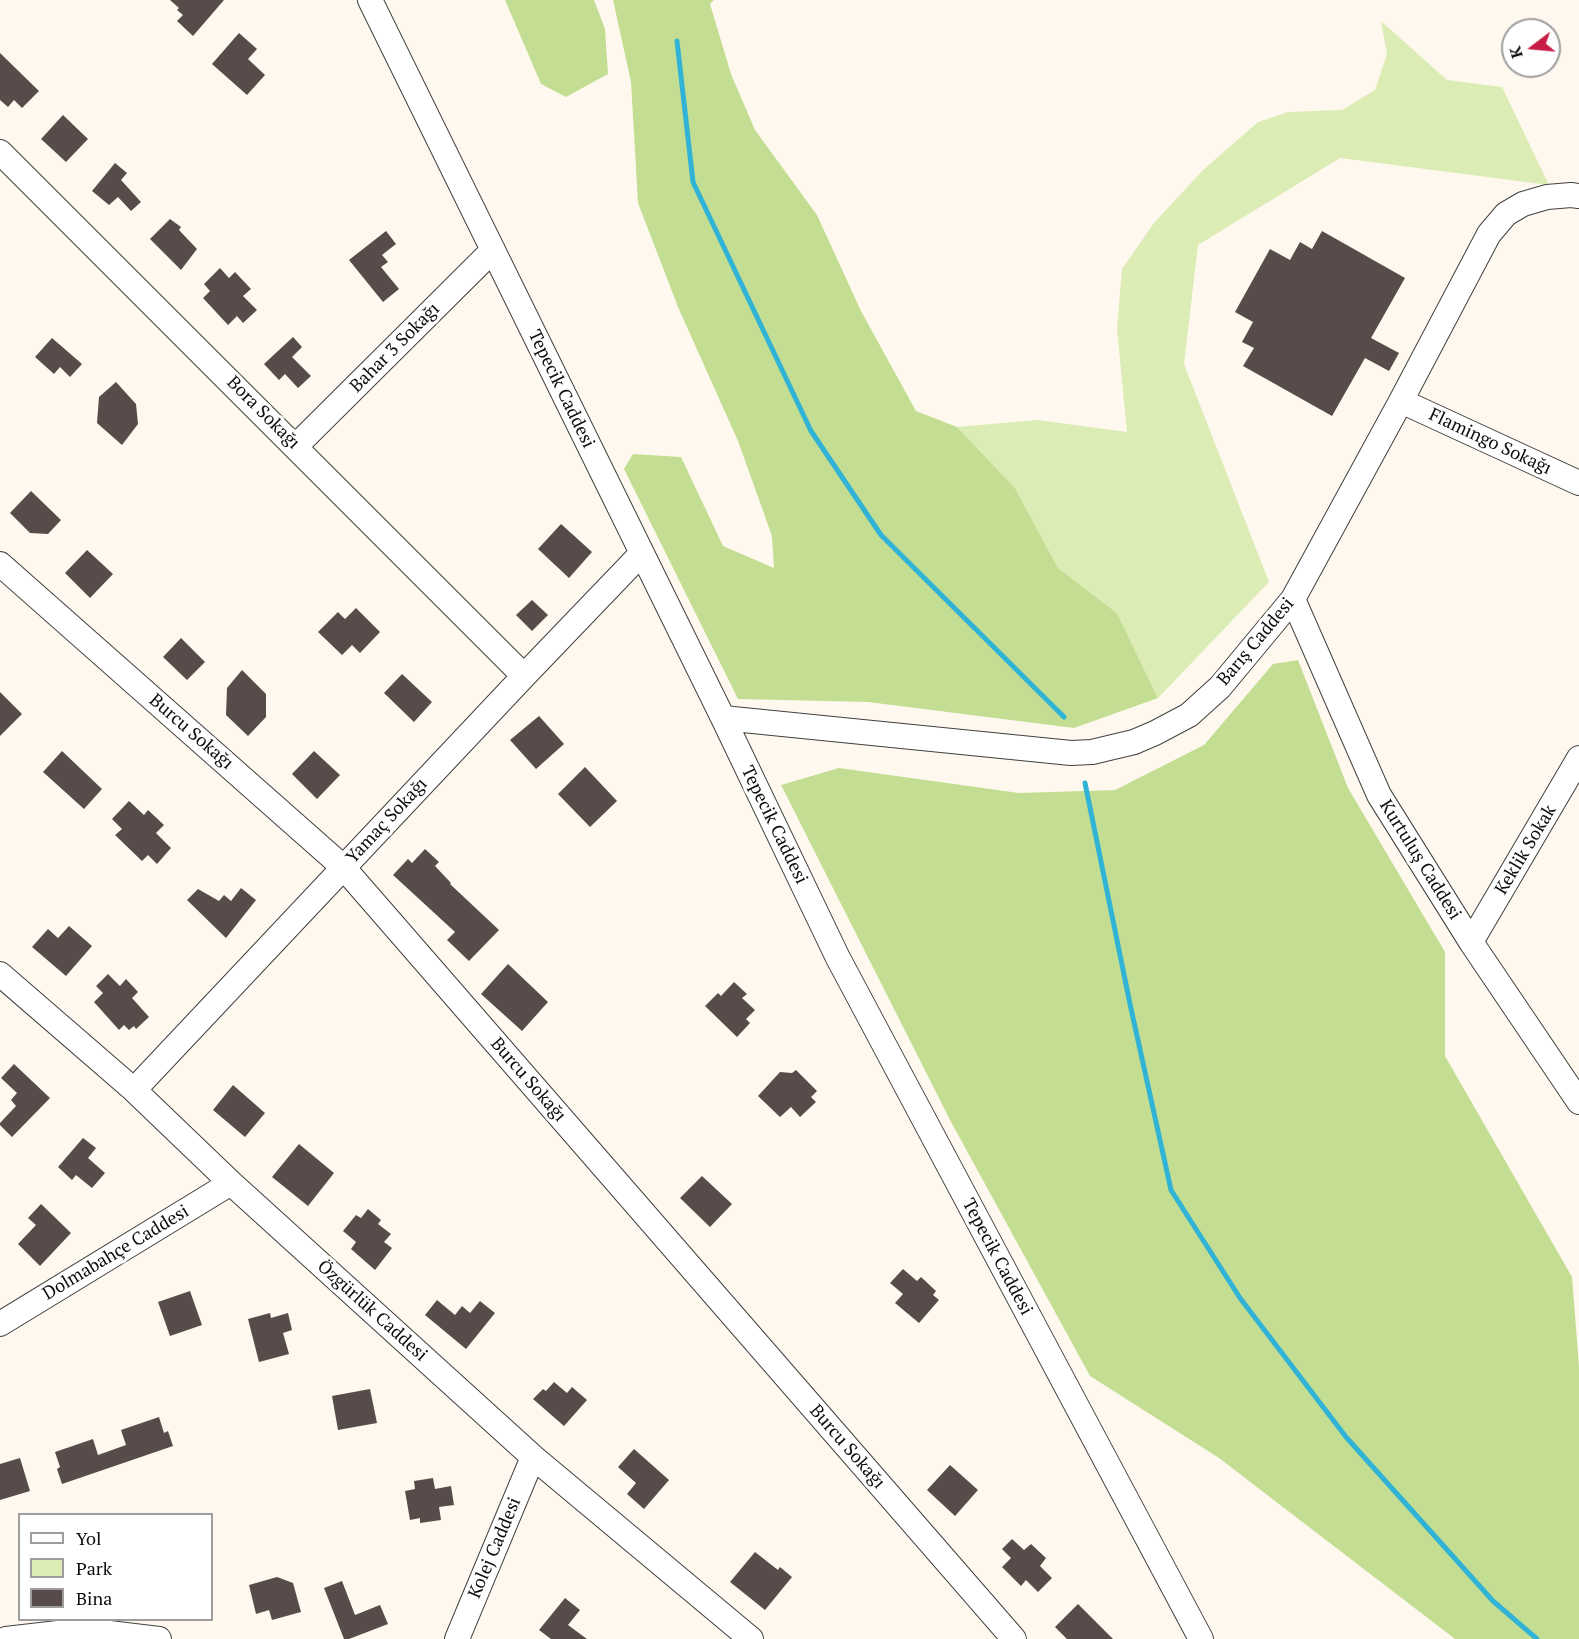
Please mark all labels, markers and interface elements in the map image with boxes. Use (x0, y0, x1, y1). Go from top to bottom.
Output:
north arrow (1501, 18, 1561, 78)
text: K (1503, 44, 1528, 61)
street label: Bahar 3 Sokağı (346, 299, 444, 397)
street label: Tepecik Caddesi (523, 326, 599, 452)
street label: Bora Sokağı (222, 372, 304, 454)
street label: Flamingo Sokağı (1425, 404, 1555, 480)
street label: Barış Caddesi (1213, 594, 1299, 690)
street label: Burcu Sokağı (145, 690, 237, 774)
street label: Tepecik Caddesi (736, 762, 812, 888)
street label: Yamaç Sokağı (342, 774, 432, 868)
street label: Kurtuluş Caddesi (1375, 796, 1465, 924)
street label: Keklik Sokak (1491, 801, 1561, 899)
street label: Burcu Sokağı (486, 1034, 570, 1126)
street label: Tepecik Caddesi (957, 1195, 1037, 1319)
street label: Dolmabahçe Caddesi (39, 1201, 193, 1305)
street label: Özgürlük Caddesi (313, 1256, 431, 1366)
street label: Burcu Sokağı (805, 1401, 889, 1493)
street label: Kolej Caddesi (464, 1494, 526, 1602)
legend (18, 1513, 213, 1621)
text: Yol (76, 1526, 101, 1550)
text: Park (76, 1556, 112, 1580)
text: Bina (76, 1586, 112, 1610)

